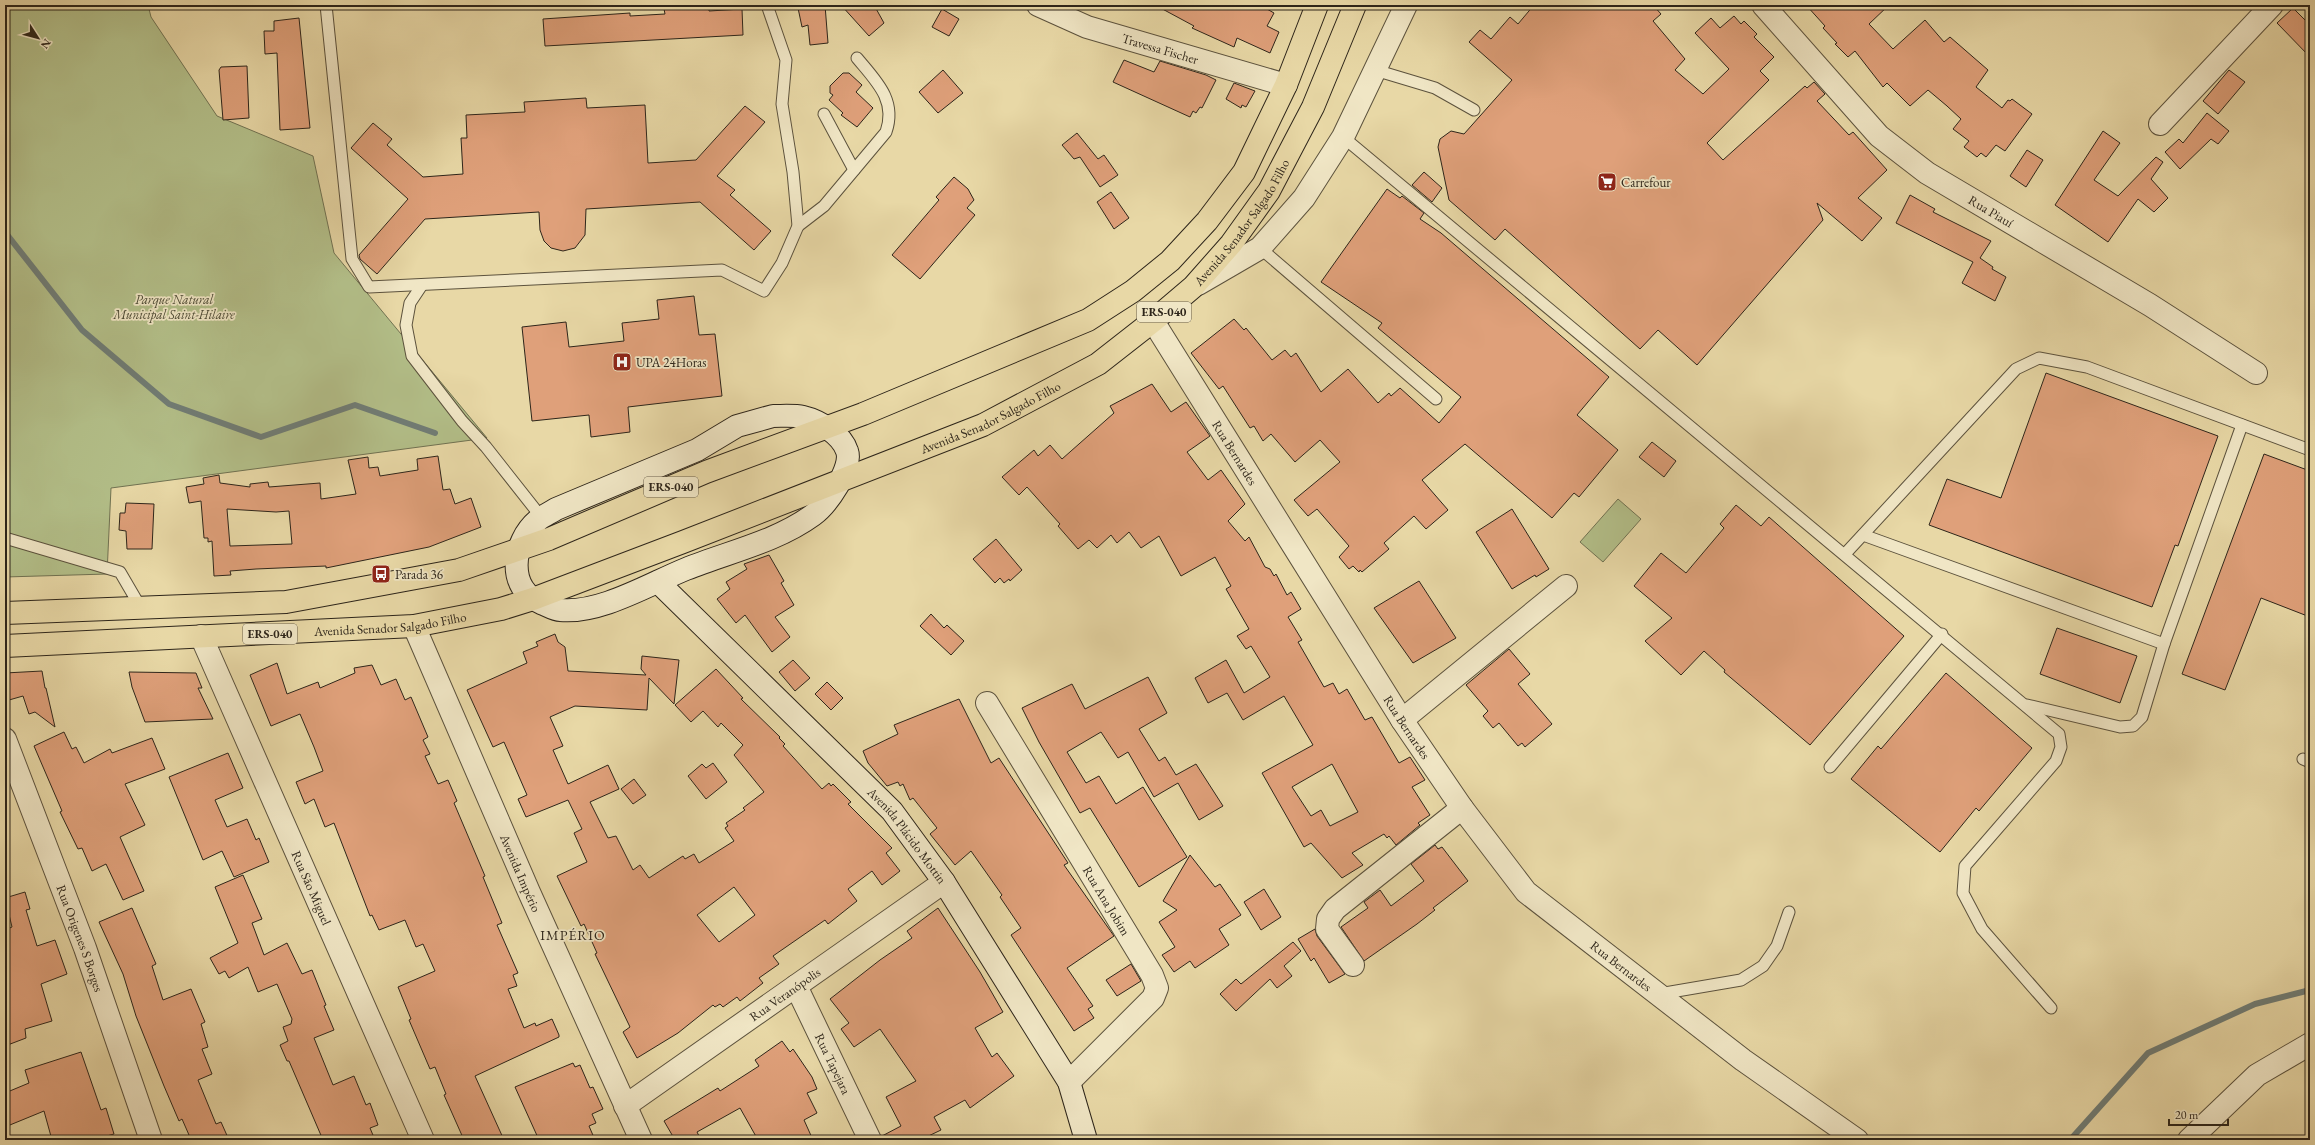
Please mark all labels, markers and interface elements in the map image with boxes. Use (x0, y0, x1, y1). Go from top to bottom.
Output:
north arrow (18, 18, 58, 58)
street label: Travessa Fischer (1120, 29, 1201, 68)
text: N (38, 36, 54, 52)
street label: Avenida Senador Salgado Filho (1189, 156, 1293, 290)
supermarket icon: Carrefour (1596, 171, 1618, 193)
place label: Carrefour (1621, 174, 1671, 191)
street label: Rua Piauí (1965, 191, 2017, 231)
park label: Parque Natural Municipal Saint-Hilaire (112, 291, 235, 323)
road number: ERS-040 (1137, 302, 1191, 322)
hospital icon: UPA 24Horas (611, 351, 633, 373)
place label: UPA 24Horas (636, 354, 706, 371)
street label: Avenida Senador Salgado Filho (917, 377, 1063, 458)
street label: Rua Bernardes (1208, 417, 1262, 488)
road number: ERS-040 (644, 477, 698, 497)
bus stop icon: Parada 36 (370, 563, 392, 585)
place label: Parada 36 (395, 566, 443, 583)
street label: Avenida Senador Salgado Filho (313, 607, 468, 639)
road number: ERS-040 (243, 624, 297, 644)
street label: Rua Bernardes (1380, 692, 1435, 762)
street label: Avenida Plácido Mottin (863, 783, 951, 887)
street label: Avenida Império (496, 830, 545, 915)
street label: Rua São Miguel (288, 848, 336, 928)
street label: Rua Ana Jobim (1079, 863, 1134, 938)
street label: Rua Origenes S Borges (53, 882, 108, 994)
district label: IMPÉRIO (540, 926, 606, 944)
street label: Rua Bernardes (1587, 937, 1656, 995)
street label: Rua Veranópolis (746, 963, 823, 1025)
street label: Rua Tapejara (811, 1030, 856, 1098)
scale bar (2169, 1101, 2228, 1127)
text: 20 m (2175, 1107, 2199, 1123)

